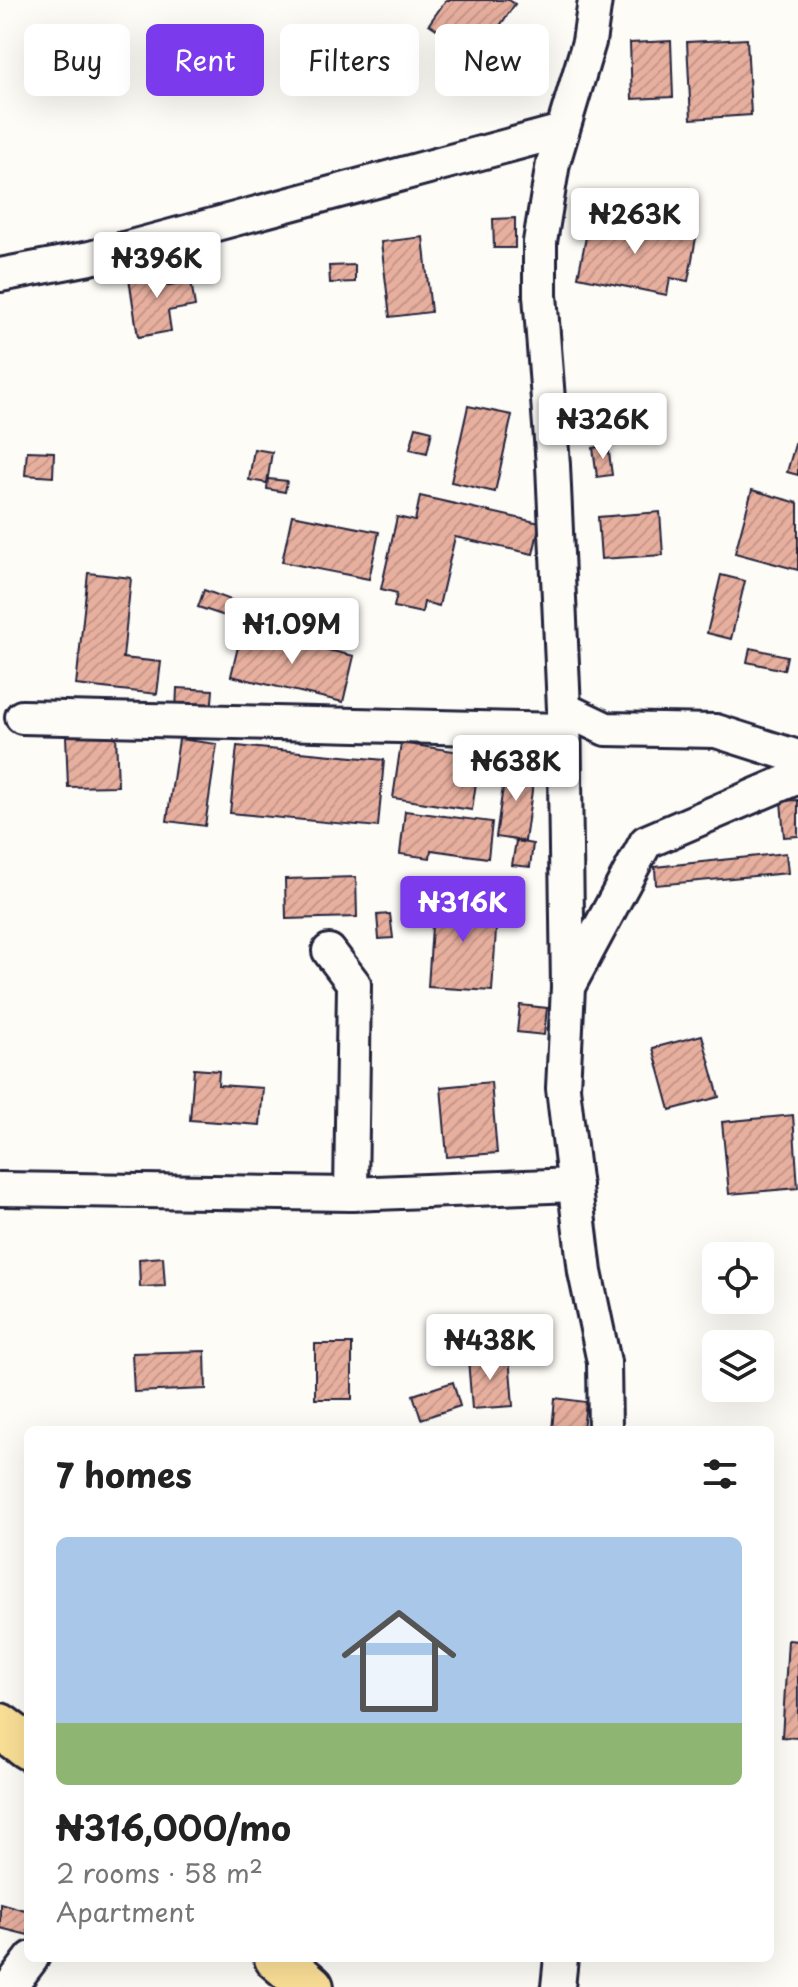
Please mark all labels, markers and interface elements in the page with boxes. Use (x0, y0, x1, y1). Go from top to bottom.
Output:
chip: Buy (24, 24, 130, 96)
chip: Rent (146, 24, 264, 96)
chip: Filters (280, 24, 419, 96)
chip: New (435, 24, 549, 96)
pin: ₦263K (579, 188, 691, 256)
text: ₦263K (589, 194, 681, 233)
pin: ₦396K (101, 232, 213, 300)
text: ₦396K (112, 238, 202, 277)
pin: ₦326K (547, 393, 659, 461)
text: ₦326K (557, 399, 649, 438)
pin: ₦1.09M (227, 598, 357, 666)
text: ₦1.09M (243, 604, 341, 643)
pin: ₦638K (460, 735, 572, 803)
text: ₦638K (471, 741, 561, 780)
pin: ₦316K (407, 876, 519, 944)
text: ₦316K (418, 882, 508, 921)
map controls (702, 1242, 774, 1402)
button: locate (702, 1242, 774, 1314)
pin: ₦438K (434, 1314, 546, 1382)
text: ₦438K (444, 1320, 536, 1359)
button: layers (702, 1330, 774, 1402)
text: 7 homes (56, 1448, 192, 1500)
icon: filters (698, 1452, 742, 1496)
icon: home (327, 1589, 471, 1733)
text: ₦316,000/mo (56, 1801, 291, 1853)
text: 2 rooms · 58 m² (56, 1853, 263, 1892)
text: Apartment (56, 1892, 195, 1931)

